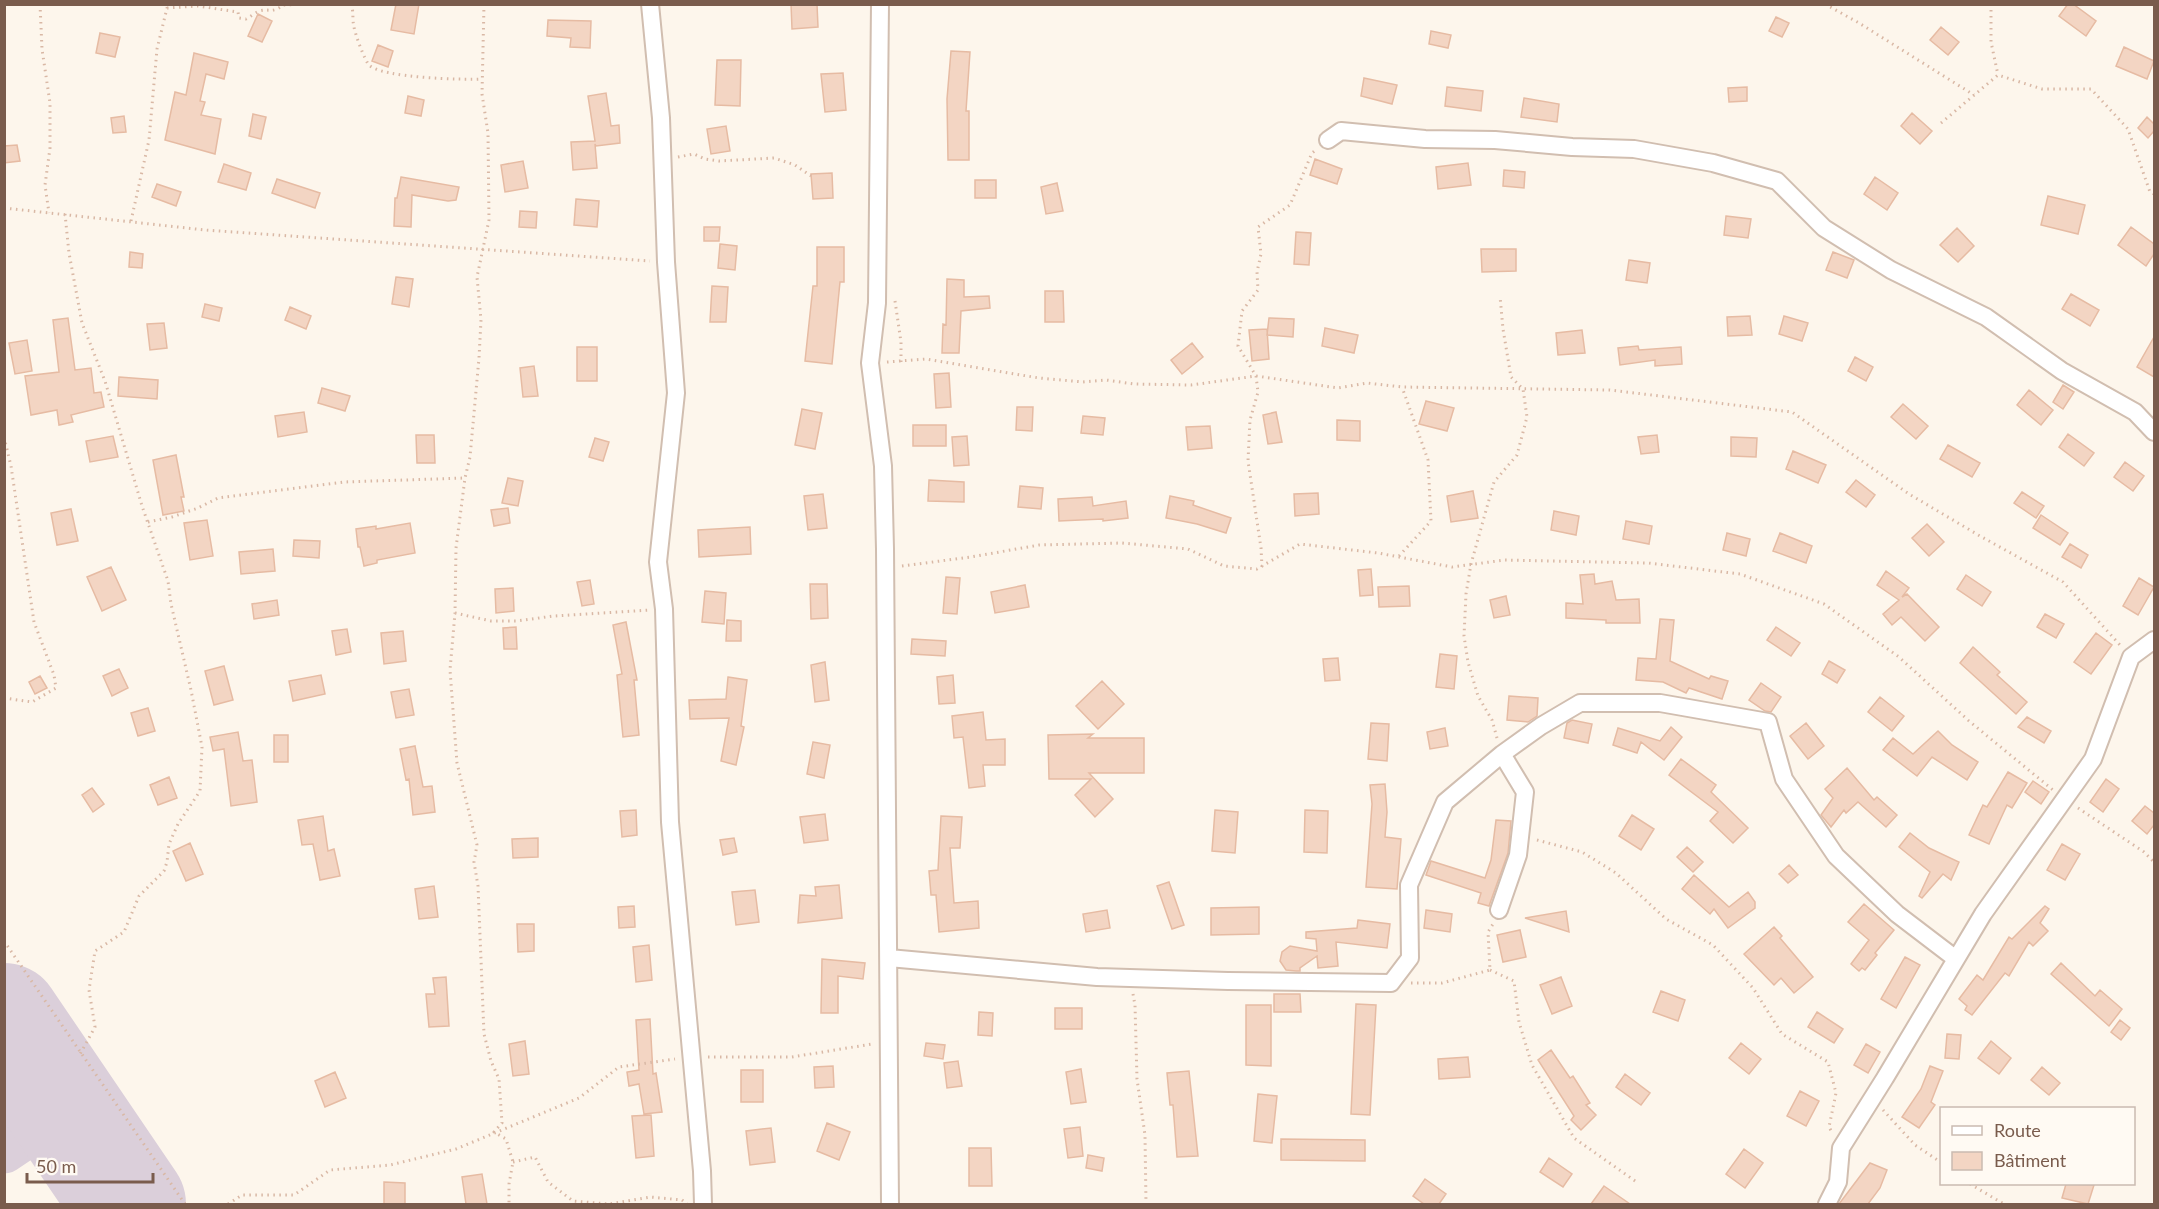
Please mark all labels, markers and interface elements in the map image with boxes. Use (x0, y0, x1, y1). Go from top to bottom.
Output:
legend (1940, 1107, 2135, 1185)
text: Route (1994, 1119, 2041, 1141)
scale bar (27, 1146, 153, 1184)
text: Bâtiment (1994, 1149, 2067, 1171)
text: 50 m (36, 1155, 76, 1177)

